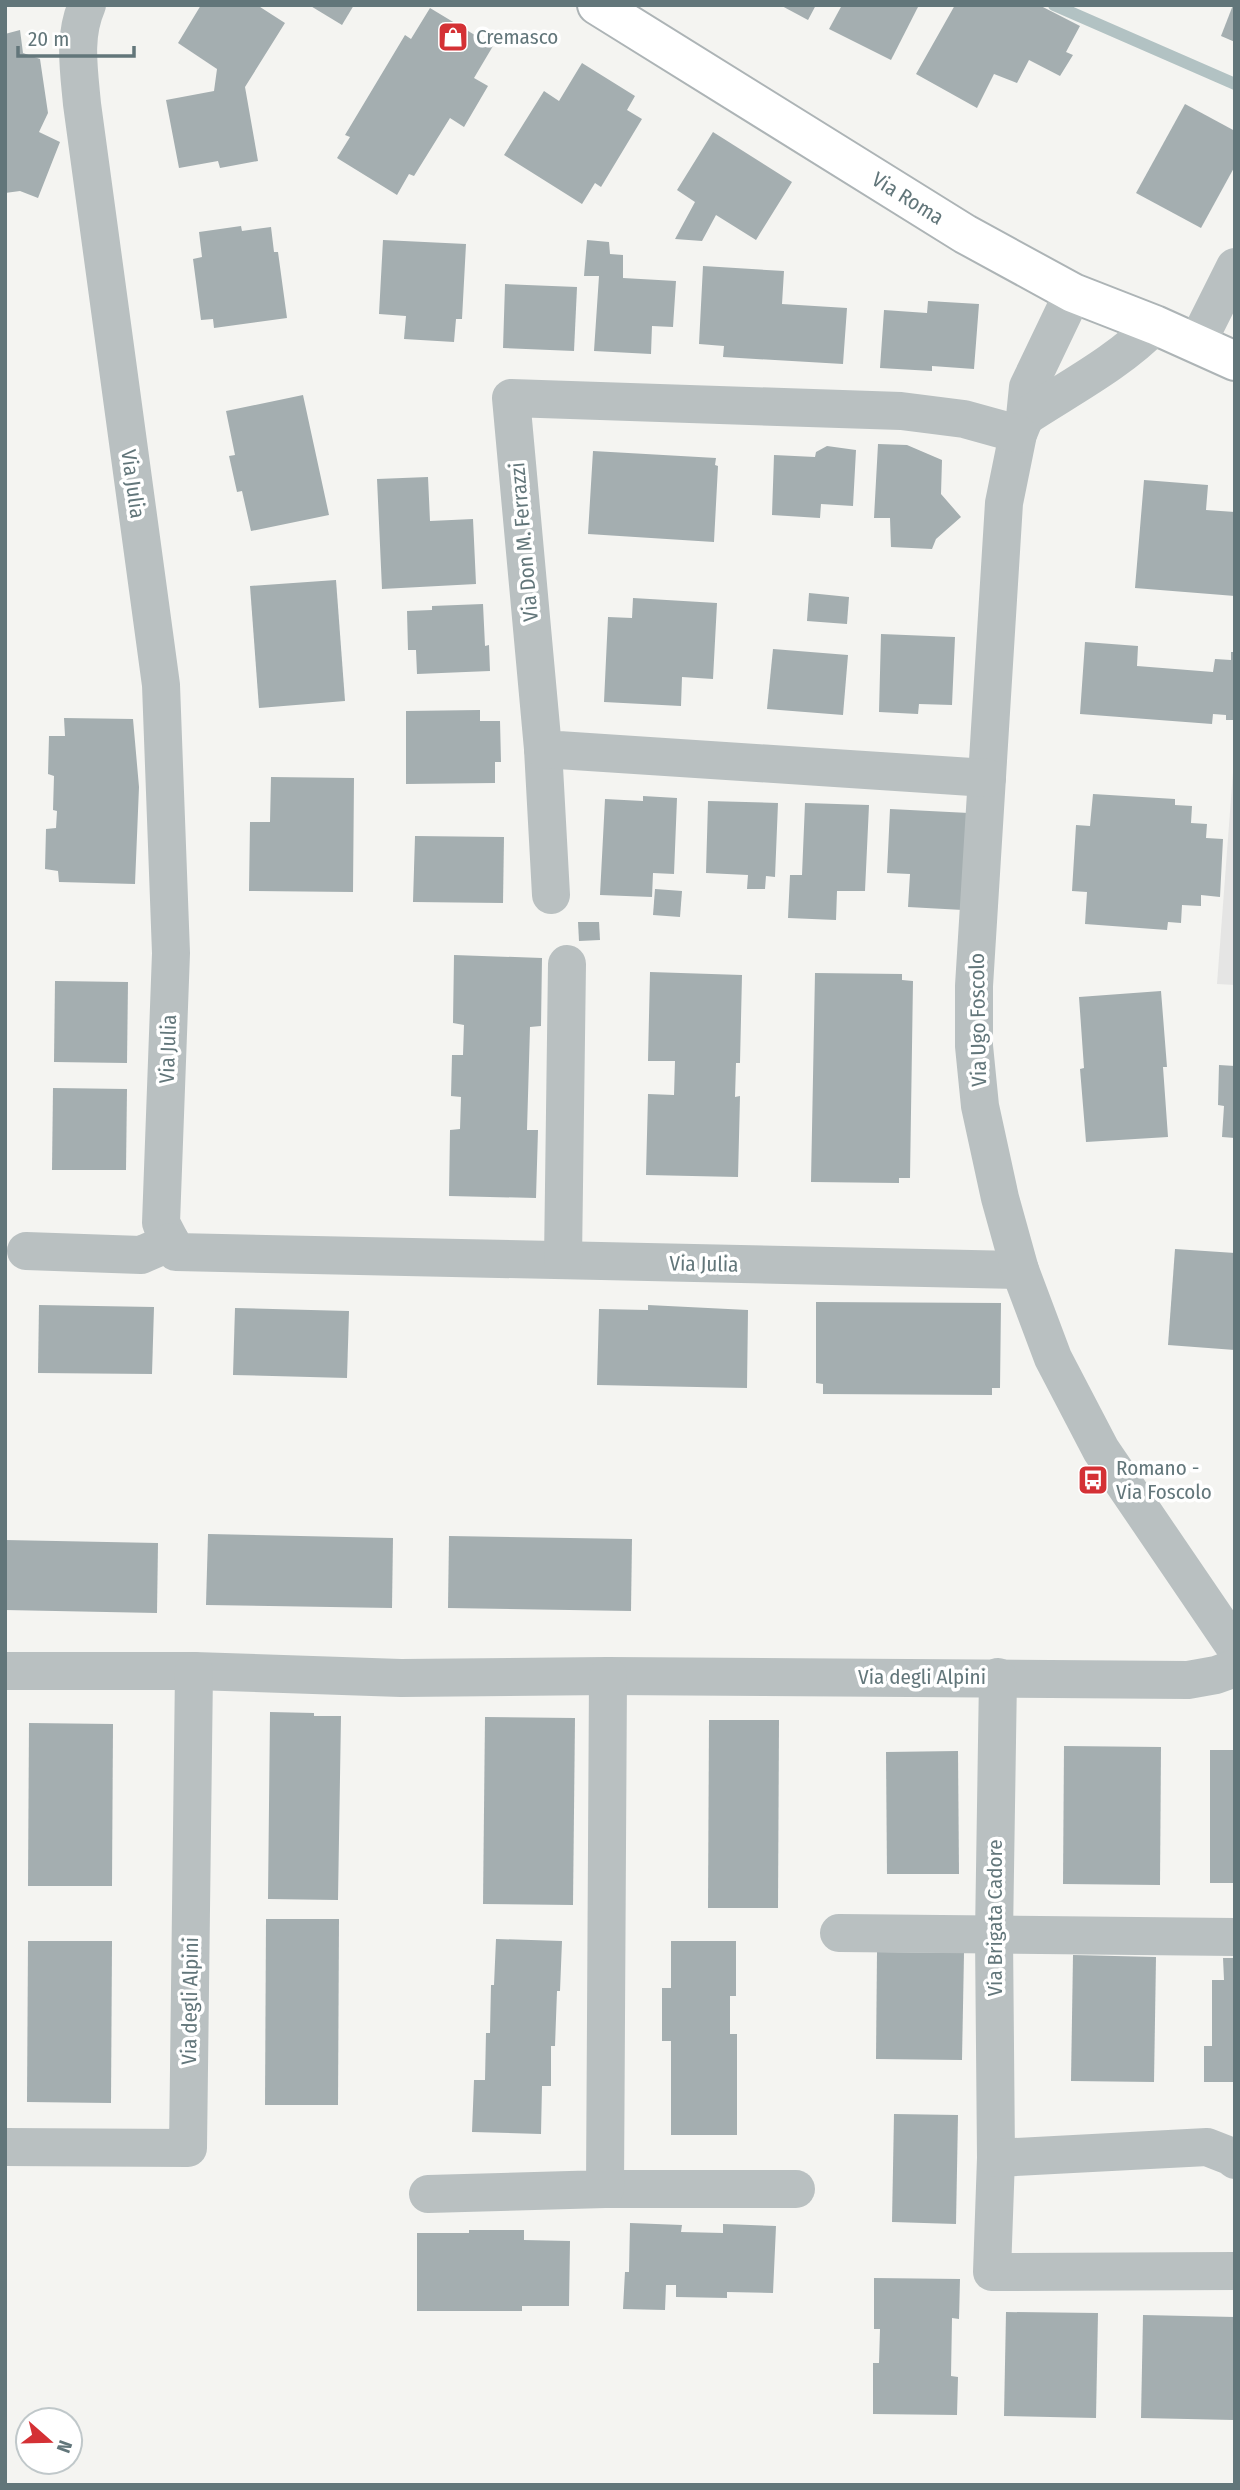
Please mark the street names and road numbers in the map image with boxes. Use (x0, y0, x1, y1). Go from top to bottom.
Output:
street label: Via Roma (867, 166, 949, 231)
street label: Via Julia (115, 448, 151, 520)
street label: Via Don M. Ferrazzi (504, 461, 544, 623)
street label: Via Ugo Foscolo (964, 953, 992, 1087)
street label: Via Julia (154, 1014, 182, 1084)
street label: Via Julia (669, 1250, 739, 1278)
street label: Via degli Alpini (858, 1664, 986, 1690)
street label: Via Brigata Cadore (982, 1839, 1008, 1997)
street label: Via degli Alpini (176, 1937, 204, 2065)

